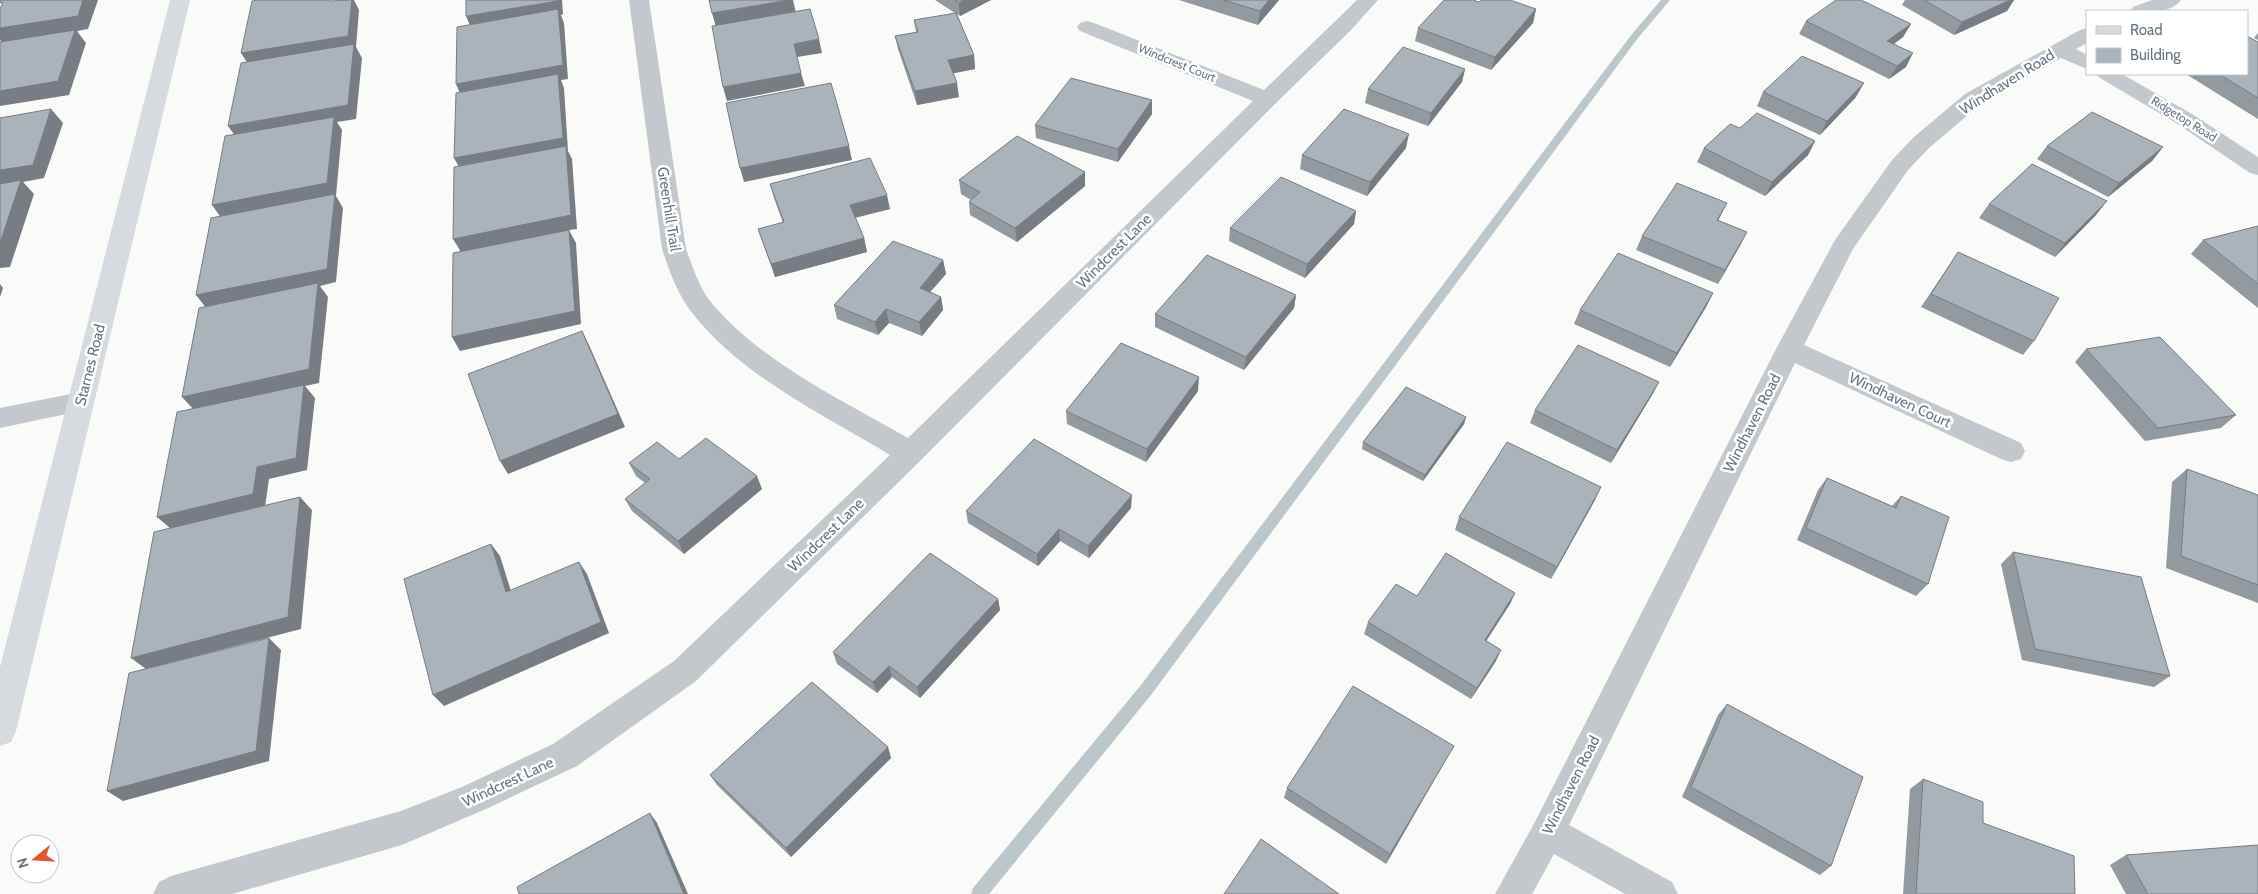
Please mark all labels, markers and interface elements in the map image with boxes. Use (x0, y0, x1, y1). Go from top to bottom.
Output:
legend (2086, 10, 2248, 75)
text: Road (2130, 21, 2163, 39)
street label: Windcrest Court (1136, 40, 1218, 85)
street label: Windhaven Road (1956, 46, 2058, 118)
text: Building (2130, 46, 2181, 64)
street label: Ridgetop Road (2149, 92, 2220, 145)
street label: Greenhill Trail (653, 165, 685, 253)
street label: Windcrest Lane (1073, 210, 1155, 292)
street label: Starnes Road (71, 322, 109, 408)
street label: Windhaven Court (1846, 368, 1954, 432)
street label: Windhaven Road (1719, 371, 1785, 475)
street label: Windcrest Lane (784, 494, 868, 576)
street label: Windhaven Road (1538, 733, 1604, 837)
street label: Windcrest Lane (460, 753, 557, 811)
north arrow (10, 834, 60, 884)
text: N (13, 856, 33, 871)

